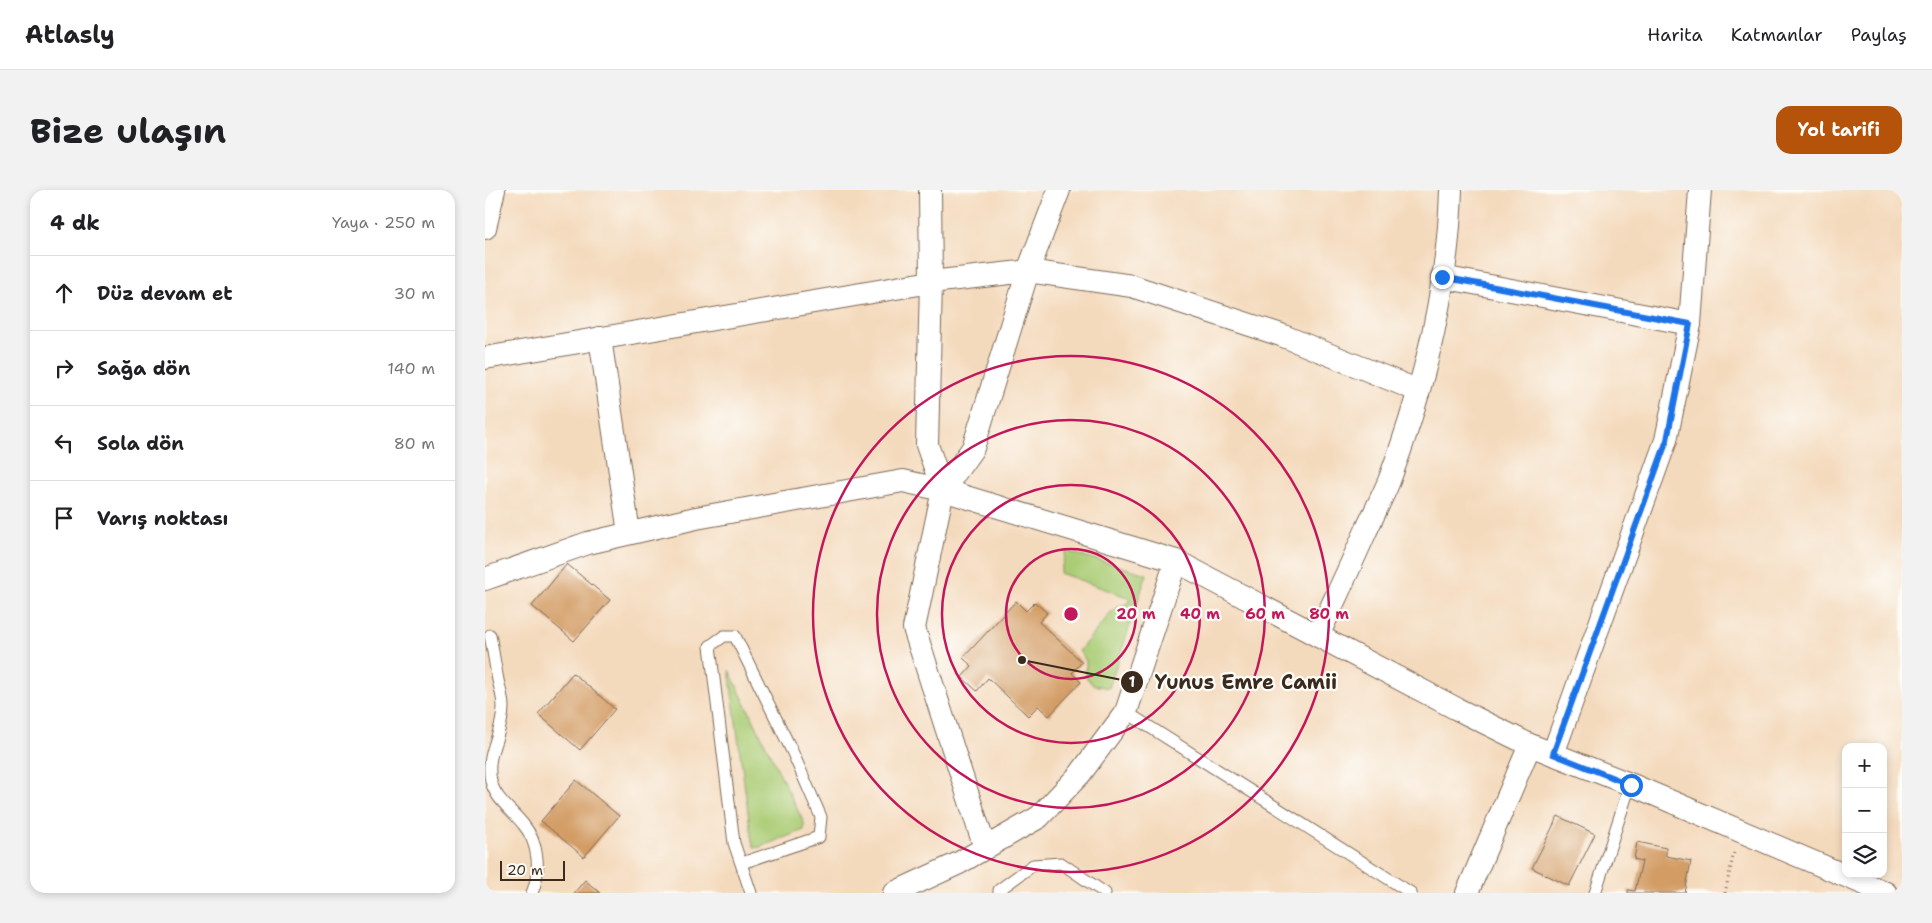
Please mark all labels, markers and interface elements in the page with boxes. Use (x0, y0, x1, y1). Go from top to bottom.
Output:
text: Atlasly (25, 19, 115, 51)
text: Harita (1647, 23, 1703, 47)
text: Katmanlar (1731, 23, 1823, 47)
text: Paylaş (1851, 23, 1907, 47)
button: Yol tarifi (1776, 106, 1902, 154)
text: Bize ulaşın (30, 107, 226, 154)
text: 4 dk (50, 209, 100, 237)
text: Yaya · 250 m (332, 212, 435, 233)
route end (1431, 266, 1454, 289)
icon: ahead (50, 279, 78, 307)
text: Düz devam et (97, 281, 233, 306)
text: 30 m (394, 283, 435, 304)
icon: right (50, 354, 78, 382)
text: Sağa dön (97, 356, 190, 381)
text: 140 m (388, 358, 435, 379)
icon: left (50, 429, 78, 457)
text: Sola dön (97, 431, 184, 456)
text: 80 m (394, 433, 435, 454)
icon: arrive (50, 504, 78, 532)
text: Varış noktası (97, 506, 228, 531)
text: 20 m (1116, 604, 1156, 624)
text: 40 m (1180, 604, 1220, 624)
text: 60 m (1245, 604, 1285, 624)
text: 80 m (1309, 604, 1349, 624)
centre of rings (1062, 605, 1080, 623)
callout: Yunus Emre Camii (1120, 665, 1347, 700)
text: Yunus Emre Camii (1155, 669, 1337, 695)
text: 1 (1129, 672, 1136, 692)
map controls (1842, 743, 1887, 878)
button: + (1842, 743, 1887, 788)
route start (1620, 774, 1643, 797)
button: − (1842, 788, 1887, 833)
button: layers (1842, 833, 1887, 878)
scale bar (500, 858, 565, 881)
text: 20 m (507, 861, 543, 879)

